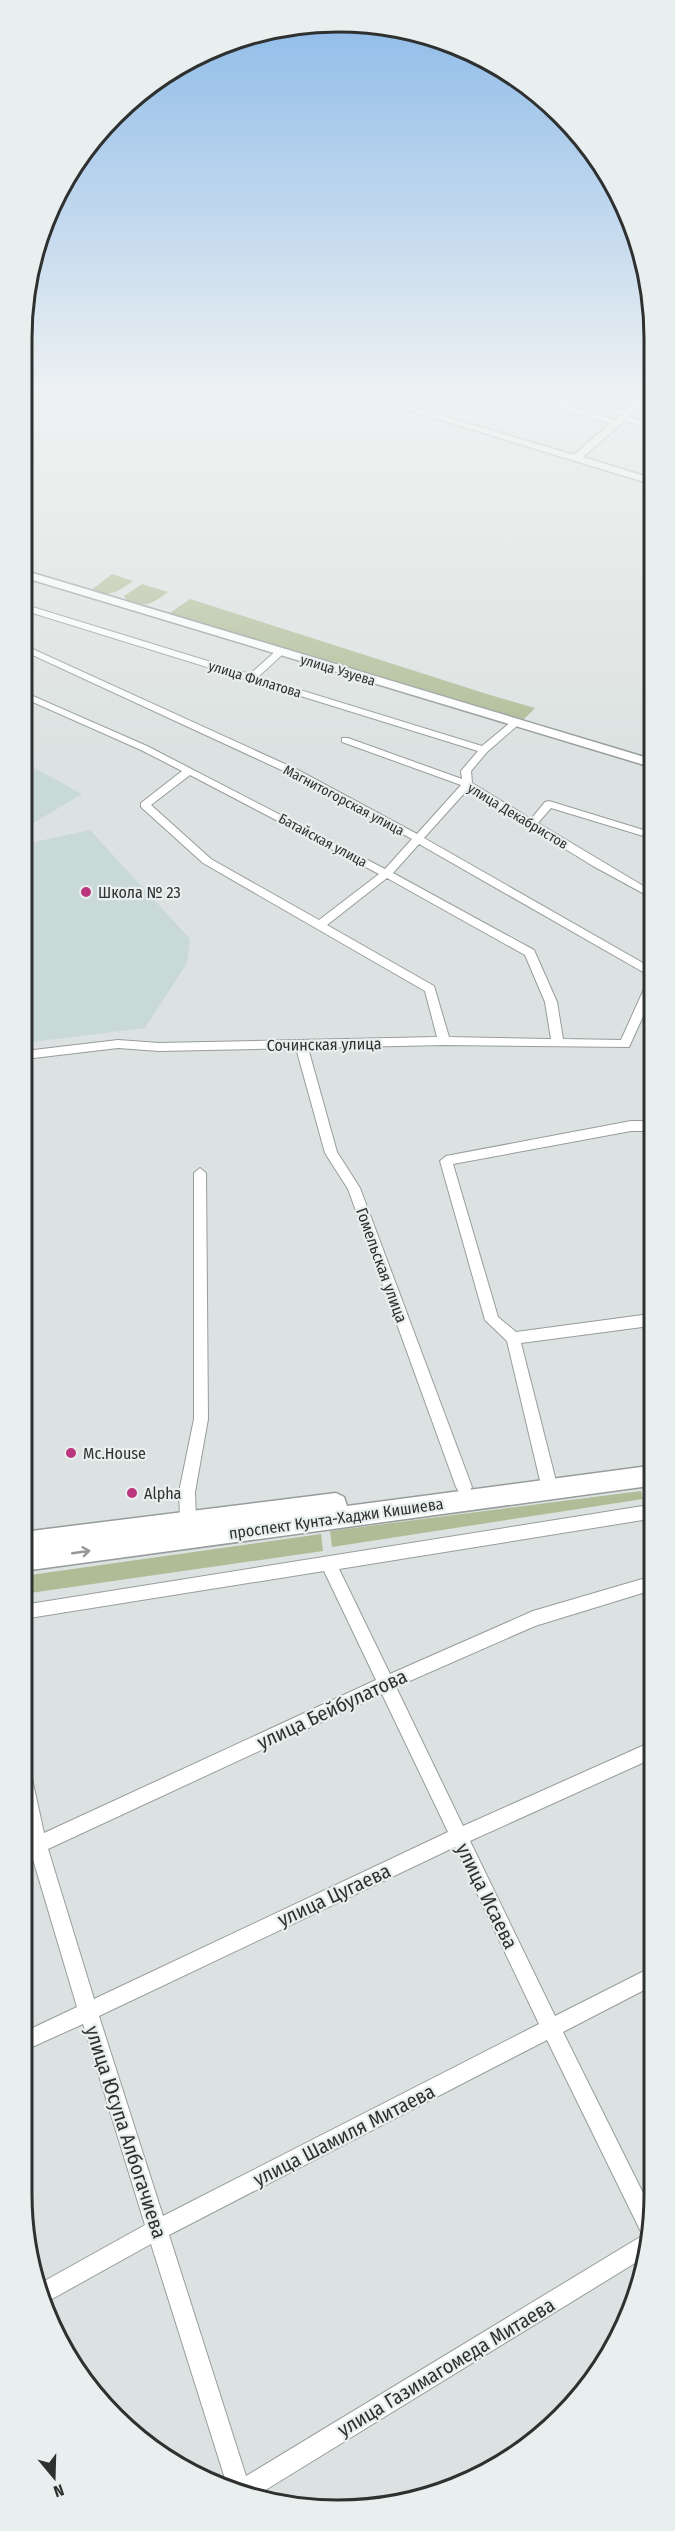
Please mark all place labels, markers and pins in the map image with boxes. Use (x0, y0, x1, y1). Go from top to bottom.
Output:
place label: Школа № 23 (98, 883, 181, 902)
marker: Школа № 23 (79, 885, 93, 899)
place label: Mc.House (83, 1444, 146, 1463)
marker: Mc.House (64, 1446, 78, 1460)
place label: Alpha (144, 1484, 182, 1503)
marker: Alpha (125, 1486, 139, 1500)

